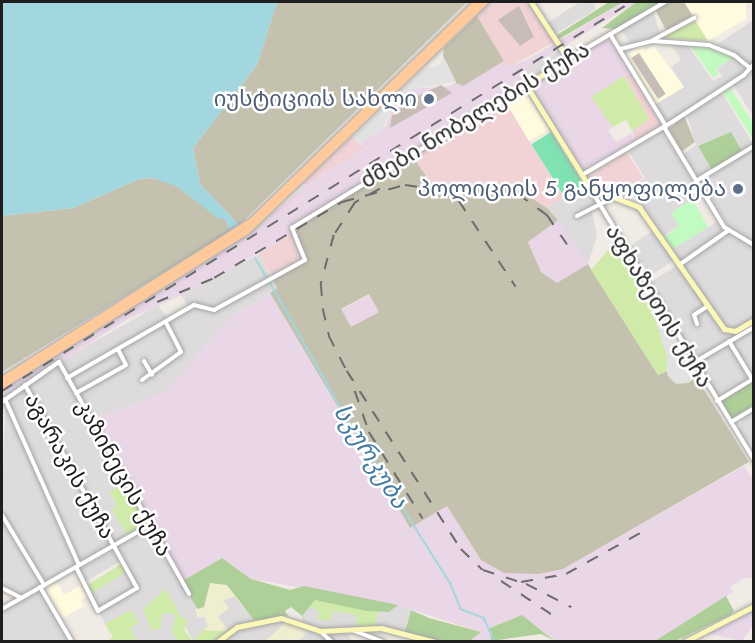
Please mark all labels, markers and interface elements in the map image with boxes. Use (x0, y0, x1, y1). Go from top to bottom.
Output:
street label: ძმები ნობელების ქუჩა (356, 36, 594, 194)
place label: იუსტიციის სახლი (214, 86, 417, 112)
marker: იუსტიციის სახლი (422, 92, 436, 106)
place label: პოლიციის 5 განყოფილება (418, 176, 726, 202)
marker: პოლიციის 5 განყოფილება (731, 182, 745, 196)
street label: აფხაზეთის ქუჩა (600, 220, 718, 392)
street label: აგარაკის ქუჩა (19, 389, 121, 543)
street label: კაზინეცის ქუჩა (70, 395, 178, 561)
water label: სკურკუბა (328, 398, 414, 514)

